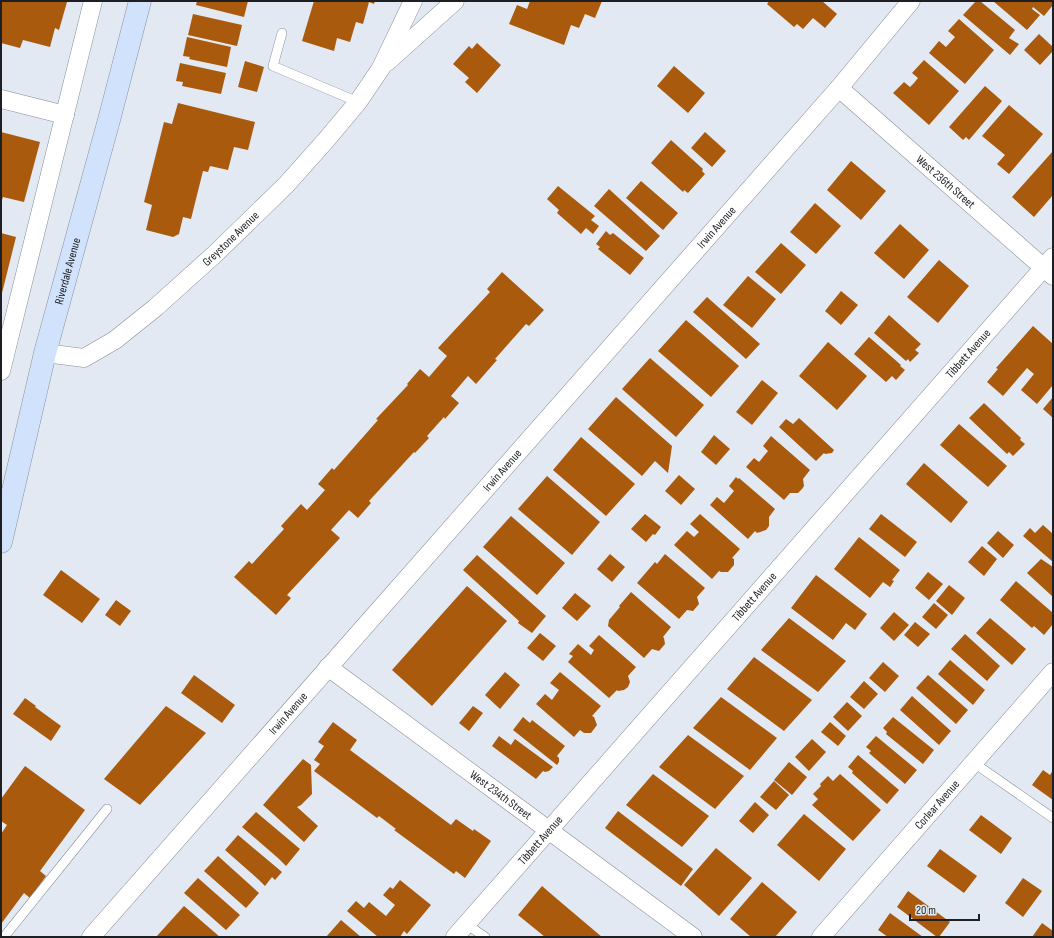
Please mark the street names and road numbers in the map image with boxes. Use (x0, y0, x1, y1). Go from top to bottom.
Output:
street label: West 236th Street (913, 152, 979, 212)
street label: Irwin Avenue (694, 203, 739, 251)
street label: Greystone Avenue (199, 208, 262, 269)
street label: Riverdale Avenue (51, 236, 84, 306)
street label: Tibbett Avenue (943, 326, 994, 381)
street label: Irwin Avenue (480, 446, 525, 495)
street label: Tibbett Avenue (729, 569, 780, 625)
street label: Irwin Avenue (265, 689, 311, 738)
street label: West 234th Street (467, 767, 535, 823)
street label: Corlear Avenue (911, 777, 963, 832)
street label: Tibbett Avenue (515, 812, 566, 868)

